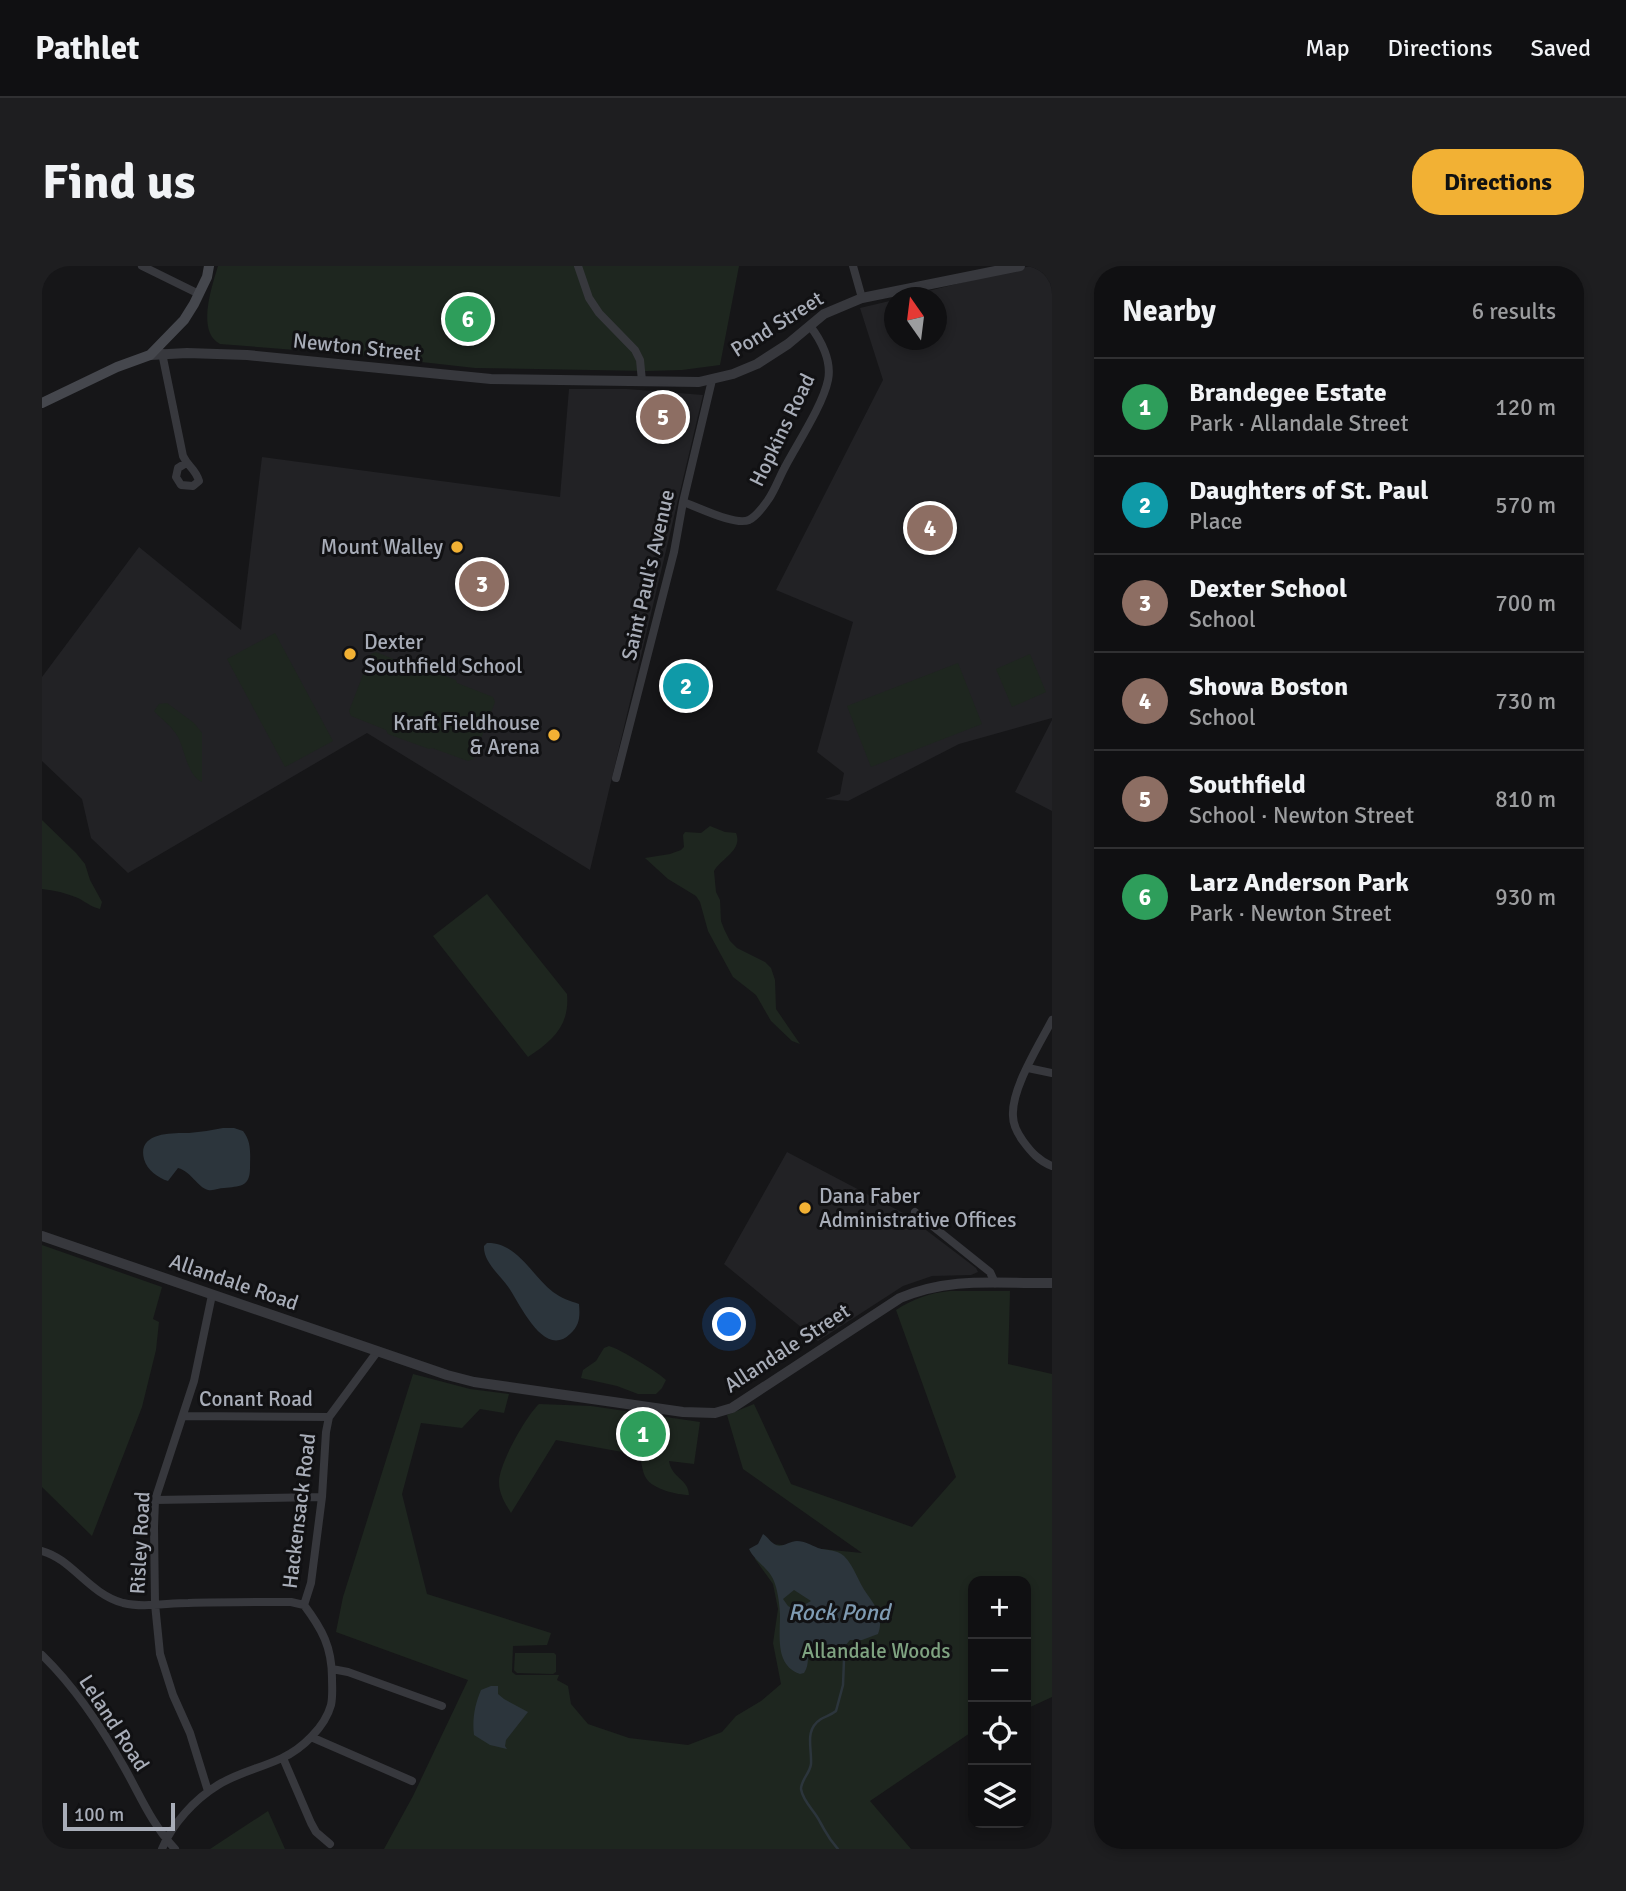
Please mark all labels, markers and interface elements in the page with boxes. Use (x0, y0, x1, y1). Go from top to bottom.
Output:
text: Pathlet (35, 28, 139, 69)
text: Map (1305, 33, 1350, 63)
text: Directions (1388, 33, 1493, 63)
text: Saved (1531, 33, 1591, 63)
button: Directions (1412, 149, 1584, 215)
text: Find us (42, 152, 195, 212)
street label: Pond Street (726, 285, 828, 363)
north arrow (884, 287, 947, 350)
pin: 6 (445, 293, 491, 345)
text: Nearby (1122, 293, 1216, 330)
text: 6 results (1472, 297, 1556, 326)
street label: Newton Street (292, 327, 422, 367)
street label: Hopkins Road (743, 369, 821, 491)
text: Brandegee Estate (1189, 377, 1387, 409)
pin: 5 (640, 391, 686, 443)
text: 1 (1139, 393, 1151, 422)
text: 120 m (1495, 393, 1556, 422)
text: Park · Allandale Street (1189, 409, 1409, 438)
text: Daughters of St. Paul (1189, 475, 1428, 507)
street label: Saint Paul's Avenue (616, 487, 680, 663)
text: 2 (1139, 491, 1151, 520)
text: 570 m (1495, 491, 1556, 520)
pin: 4 (907, 502, 953, 554)
text: Place (1189, 507, 1243, 536)
place label: Mount Walley (321, 534, 443, 560)
marker: Mount Walley (449, 539, 465, 555)
pin: 3 (459, 558, 505, 610)
text: Dexter School (1189, 573, 1347, 605)
text: 3 (1139, 589, 1151, 618)
text: 700 m (1495, 589, 1556, 618)
text: School (1189, 605, 1256, 634)
place label: Dexter Southfield School (364, 629, 522, 679)
marker: Dexter Southfield School (342, 646, 358, 662)
pin: 2 (663, 660, 709, 712)
text: Showa Boston (1189, 671, 1348, 703)
text: 4 (1139, 687, 1151, 716)
text: 730 m (1495, 687, 1556, 716)
text: School (1189, 703, 1256, 732)
place label: Kraft Fieldhouse & Arena (393, 710, 540, 760)
marker: Kraft Fieldhouse & Arena (546, 727, 562, 743)
text: Southfield (1189, 769, 1306, 801)
text: 5 (1139, 785, 1151, 814)
text: 810 m (1495, 785, 1556, 814)
text: School · Newton Street (1189, 801, 1414, 830)
text: Larz Anderson Park (1189, 867, 1409, 899)
text: 6 (1139, 883, 1151, 912)
text: 930 m (1495, 883, 1556, 912)
text: Park · Newton Street (1189, 899, 1391, 928)
place label: Dana Faber Administrative Offices (819, 1183, 1016, 1233)
marker: Dana Faber Administrative Offices (797, 1200, 813, 1216)
street label: Allandale Road (166, 1248, 302, 1316)
street label: Allandale Street (719, 1298, 855, 1398)
your location (712, 1307, 746, 1341)
street label: Conant Road (199, 1386, 313, 1412)
pin: 1 (620, 1408, 666, 1460)
street label: Hackensack Road (277, 1432, 321, 1590)
street label: Risley Road (124, 1491, 156, 1595)
map controls (968, 1576, 1031, 1828)
button: + (968, 1576, 1031, 1639)
water label: Rock Pond (788, 1598, 893, 1627)
park label: Allandale Woods (802, 1638, 950, 1664)
button: − (968, 1639, 1031, 1702)
street label: Leland Road (73, 1670, 155, 1776)
button: locate (968, 1702, 1031, 1765)
button: layers (968, 1765, 1031, 1828)
scale bar (63, 1800, 175, 1832)
text: 100 m (74, 1803, 124, 1827)

